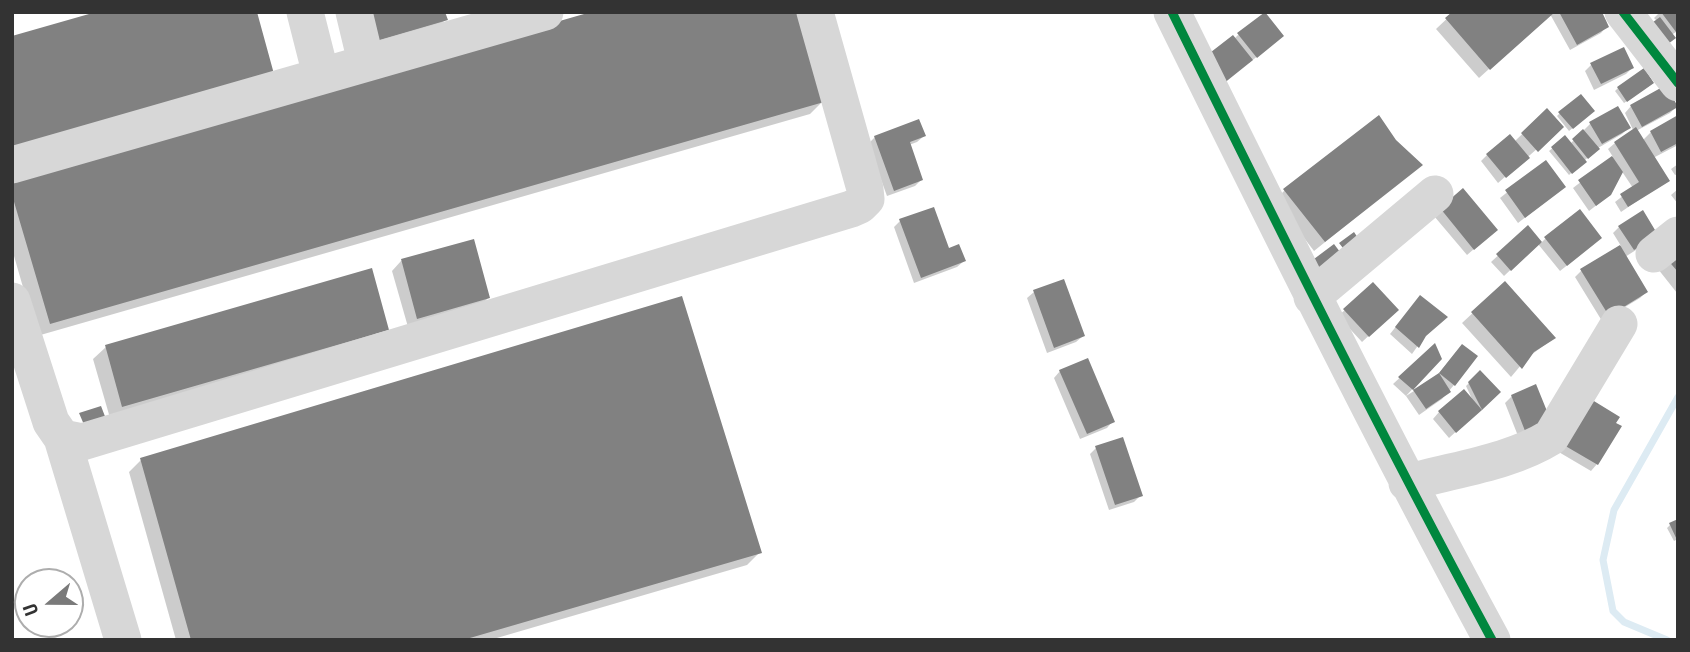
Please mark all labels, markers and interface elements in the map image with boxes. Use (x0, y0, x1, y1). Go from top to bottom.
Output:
north arrow (14, 568, 84, 638)
text: U (18, 601, 43, 619)

